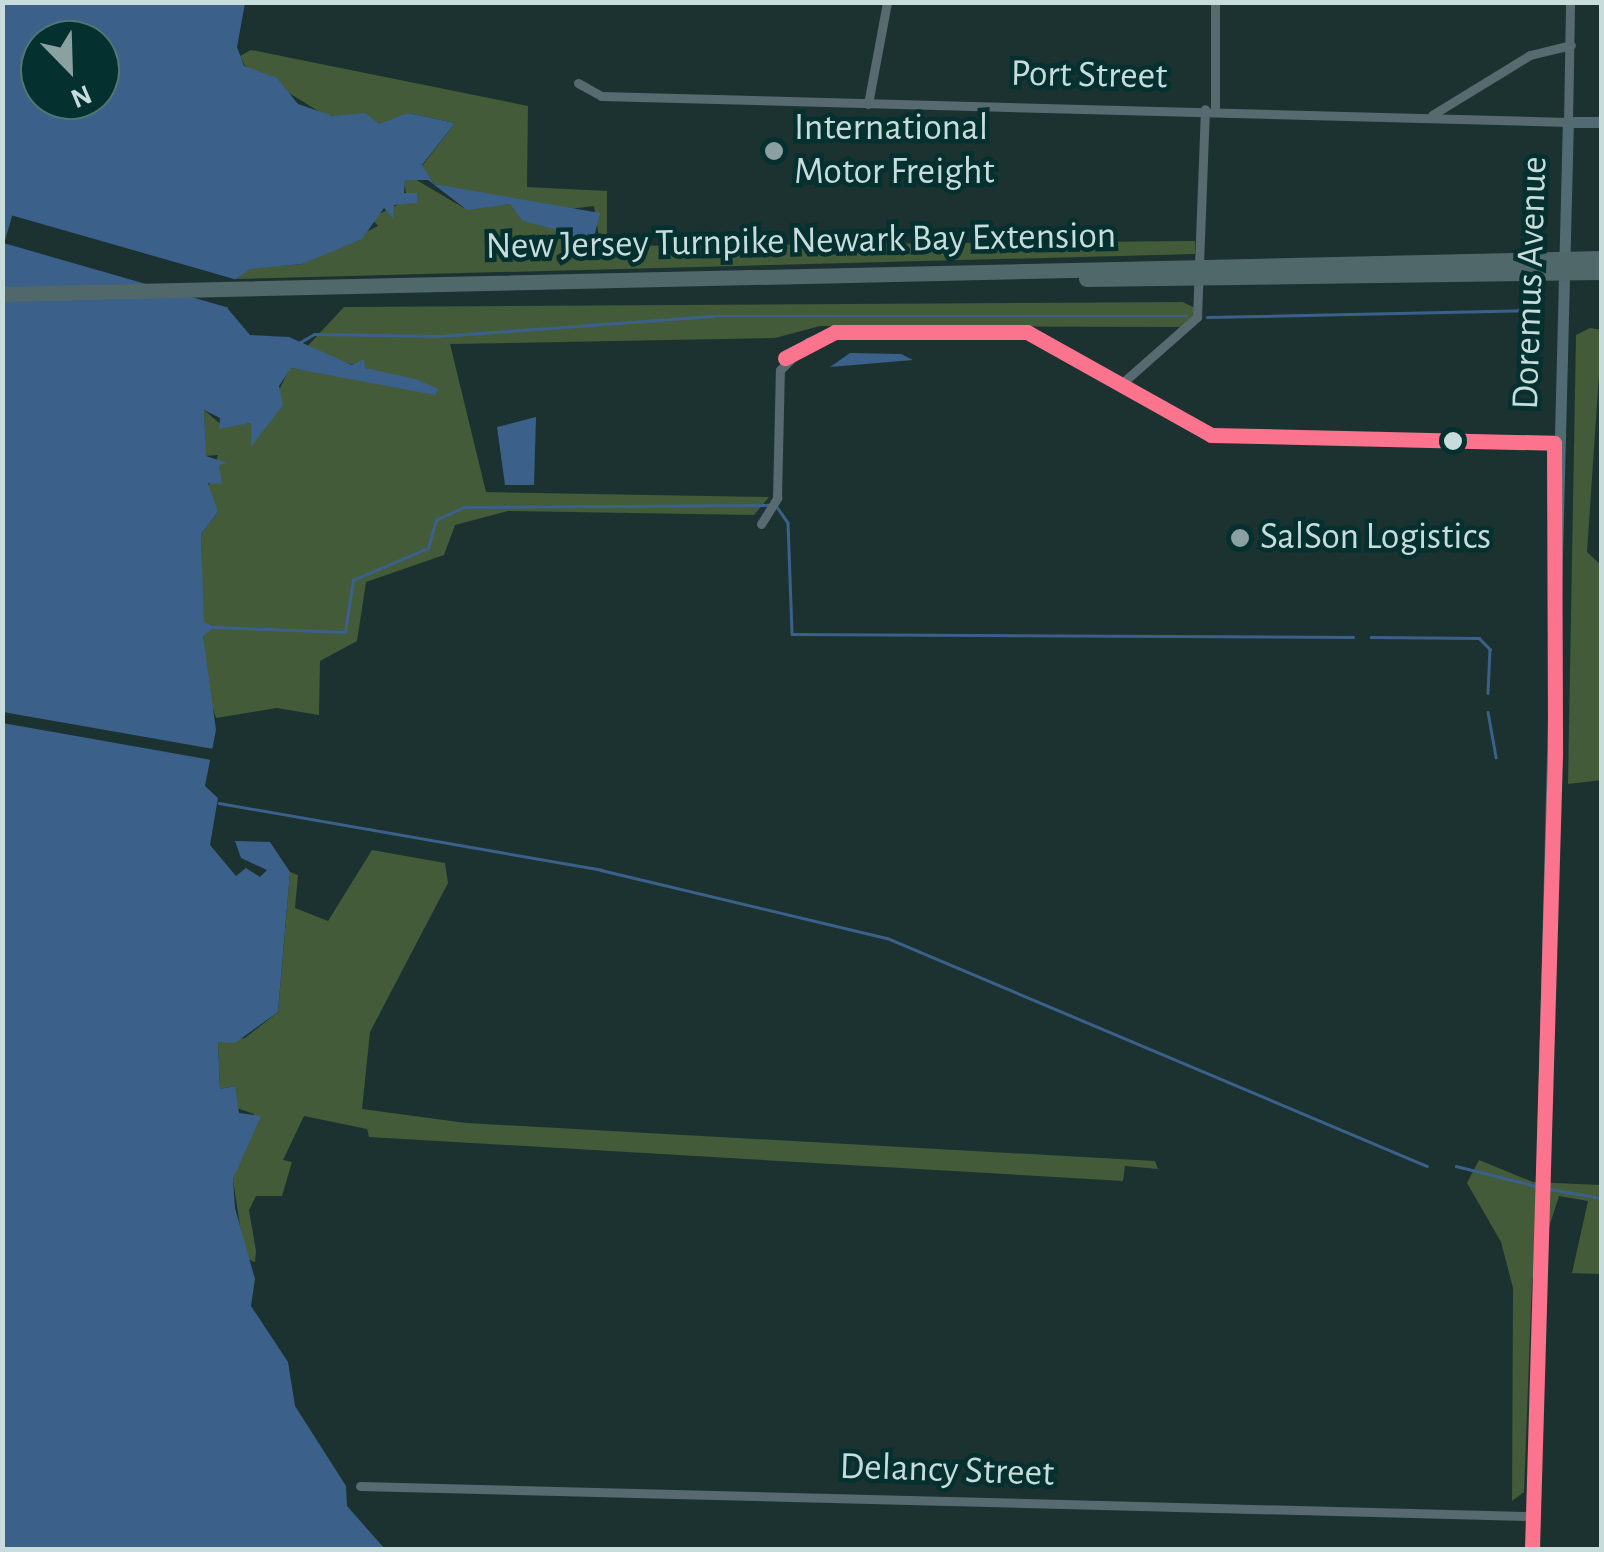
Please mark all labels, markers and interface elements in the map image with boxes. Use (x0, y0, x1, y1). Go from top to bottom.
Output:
north arrow (20, 20, 120, 120)
street label: Port Street (1010, 52, 1168, 100)
text: N (67, 79, 95, 112)
place label: International Motor Freight (794, 106, 995, 195)
marker: International Motor Freight (763, 140, 785, 162)
street label: Doremus Avenue (1504, 156, 1558, 410)
street label: New Jersey Turnpike Newark Bay Extension (485, 214, 1117, 270)
unlabelled marker (1443, 431, 1463, 451)
place label: SalSon Logistics (1260, 515, 1491, 561)
marker: SalSon Logistics (1229, 527, 1251, 549)
street label: Delancy Street (839, 1444, 1055, 1498)

